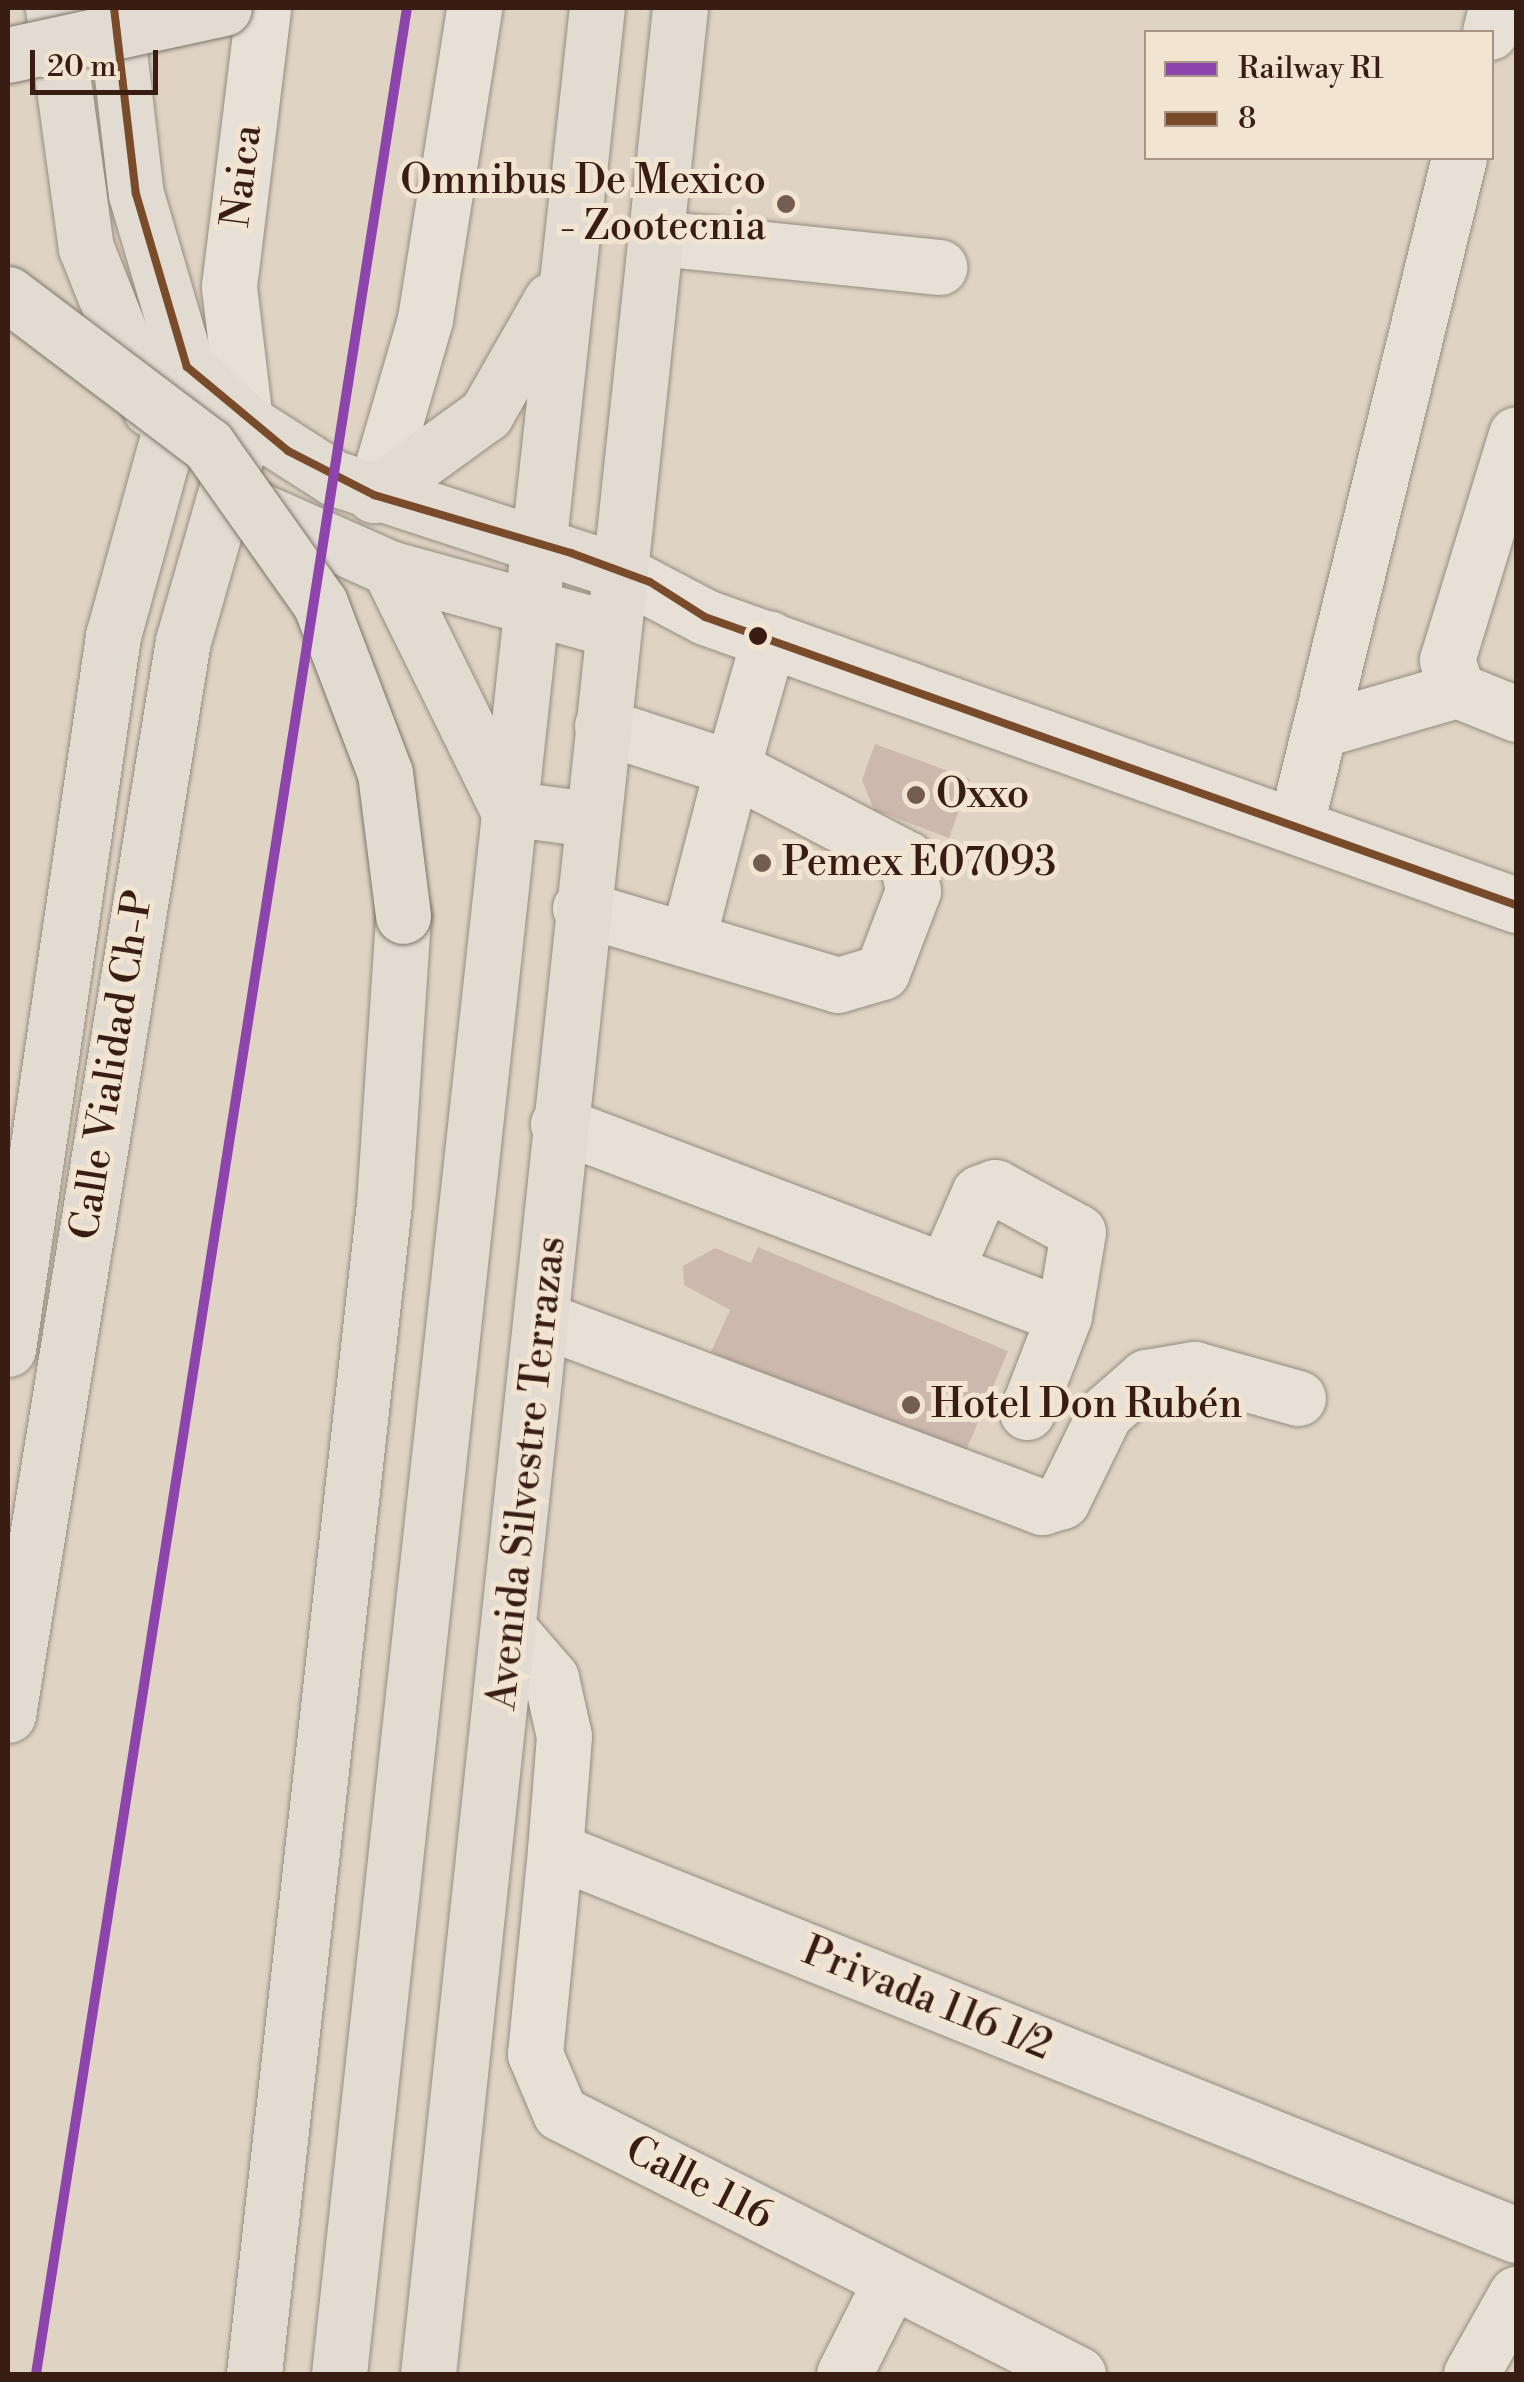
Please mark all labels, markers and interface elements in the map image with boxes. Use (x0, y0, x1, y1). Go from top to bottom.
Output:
scale bar (35, 30, 162, 92)
legend (1144, 30, 1494, 160)
text: 20 m (47, 48, 116, 86)
text: Railway R1 (1238, 50, 1384, 88)
text: 8 (1238, 100, 1256, 138)
street label: Naica (212, 122, 272, 230)
place label: Omnibus De Mexico - Zootecnia (400, 157, 766, 251)
marker: Omnibus De Mexico - Zootecnia (775, 193, 797, 215)
unlabelled marker (748, 626, 768, 646)
place label: Oxxo (936, 771, 1029, 819)
marker: Oxxo (905, 784, 927, 806)
place label: Pemex E07093 (782, 839, 1056, 887)
marker: Pemex E07093 (751, 852, 773, 874)
street label: Calle Vialidad Ch-P (61, 887, 163, 1243)
street label: Avenida Silvestre Terrazas (478, 1234, 576, 1712)
place label: Hotel Don Rubén (931, 1381, 1242, 1429)
marker: Hotel Don Rubén (900, 1394, 922, 1416)
street label: Privada 116 1/2 (795, 1927, 1059, 2071)
street label: Calle 116 (618, 2126, 780, 2240)

